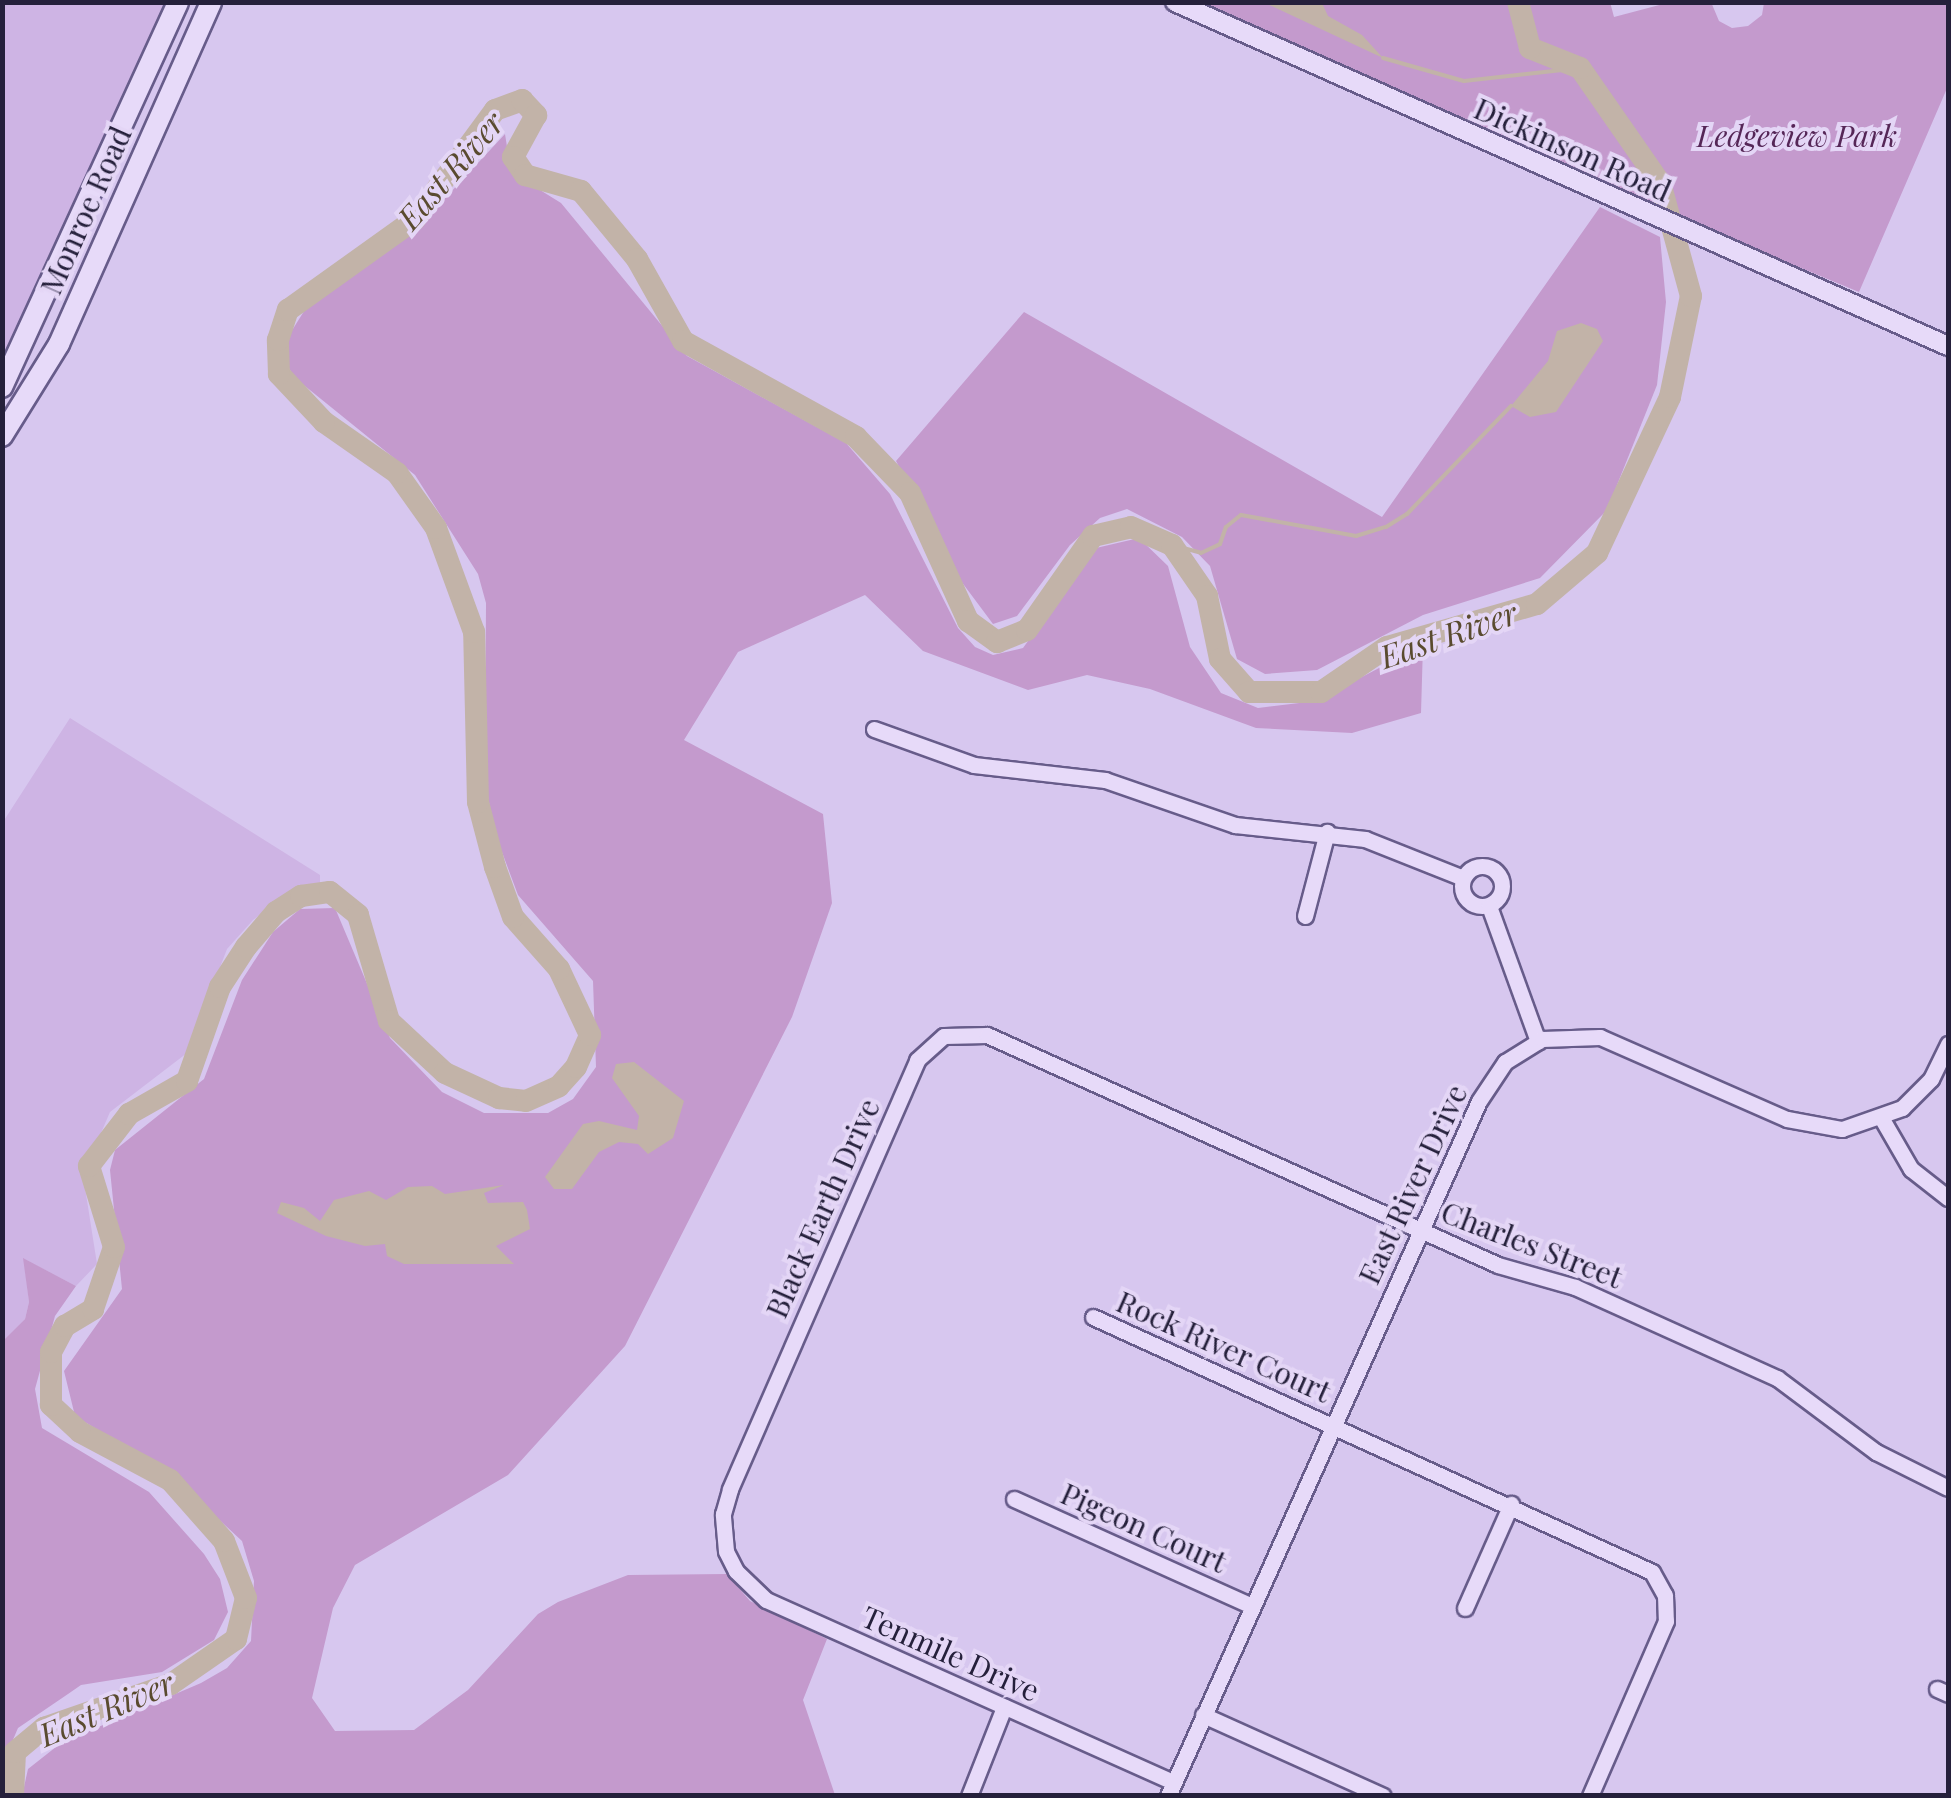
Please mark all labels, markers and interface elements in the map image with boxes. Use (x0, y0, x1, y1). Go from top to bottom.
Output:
street label: Dickinson Road (1469, 89, 1677, 209)
water label: East River (389, 104, 511, 236)
park label: Ledgeview Park (1697, 117, 1897, 153)
street label: Monroe Road (32, 120, 138, 300)
water label: East River (1374, 593, 1522, 675)
street label: East River Drive (1350, 1078, 1474, 1290)
street label: Black Earth Drive (758, 1093, 886, 1323)
street label: Charles Street (1436, 1193, 1628, 1295)
street label: Rock River Court (1111, 1282, 1337, 1410)
street label: Pigeon Court (1056, 1474, 1232, 1580)
street label: Tenmile Drive (857, 1598, 1045, 1708)
water label: East River (33, 1662, 179, 1754)

